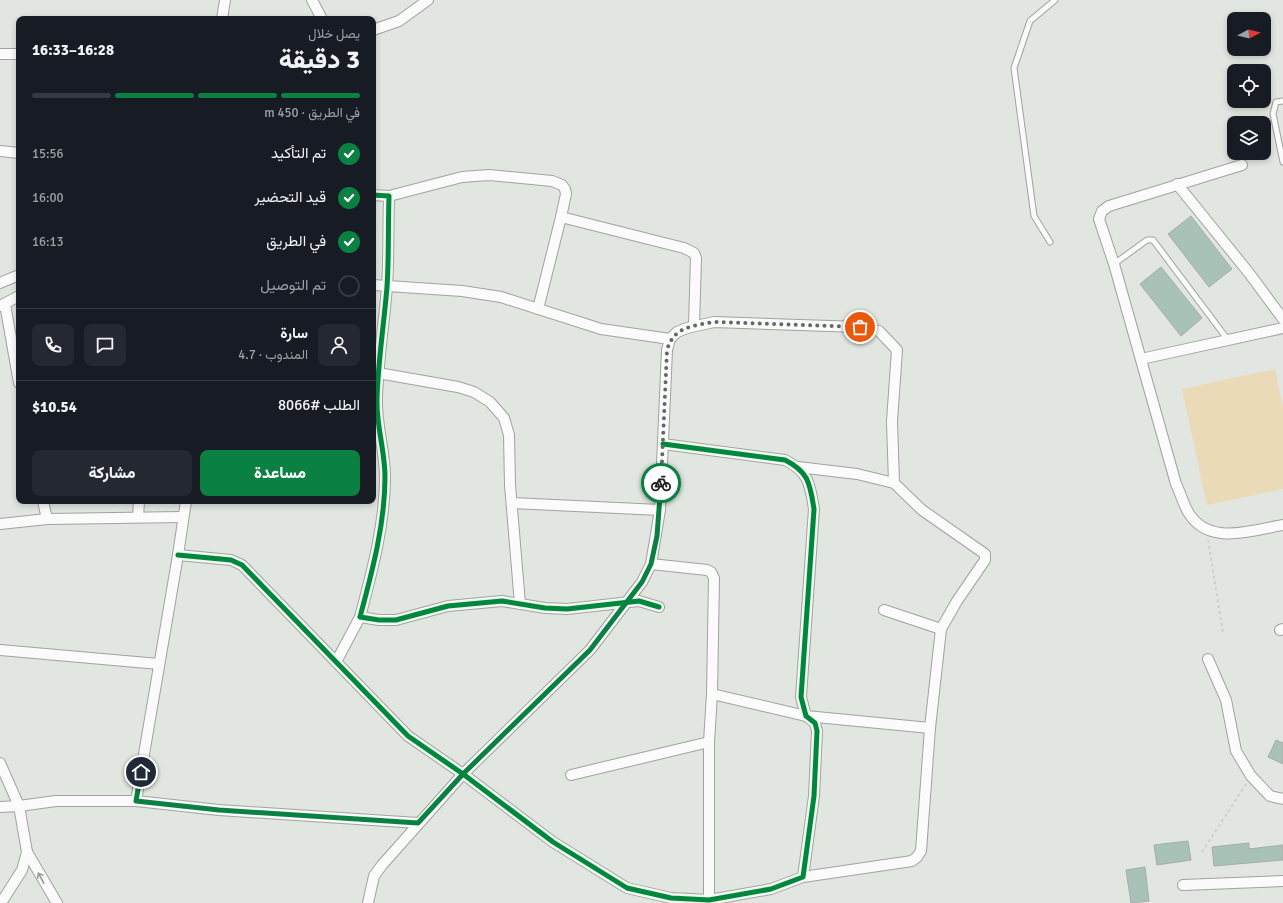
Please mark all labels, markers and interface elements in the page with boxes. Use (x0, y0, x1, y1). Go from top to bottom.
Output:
north arrow (1227, 12, 1271, 56)
map controls (1227, 12, 1271, 160)
text: يصل خلال (308, 26, 360, 42)
text: 16:28–16:33 (32, 41, 114, 59)
text: 3 دقيقة (279, 44, 360, 76)
button: locate (1227, 64, 1271, 108)
text: في الطريق · 450 m (264, 105, 360, 121)
button: layers (1227, 116, 1271, 160)
icon: check (338, 143, 360, 165)
text: تم التأكيد (271, 144, 326, 162)
text: 15:56 (32, 146, 64, 162)
icon: check (338, 187, 360, 209)
text: قيد التحضير (254, 188, 326, 206)
text: 16:00 (32, 190, 64, 206)
icon: check (338, 231, 360, 253)
text: في الطريق (266, 232, 326, 250)
text: 16:13 (32, 234, 64, 250)
text: تم التوصيل (260, 276, 326, 294)
pin (843, 310, 877, 344)
icon: bag (849, 316, 871, 338)
button: phone (32, 324, 74, 366)
button: chat (84, 324, 126, 366)
text: سارة (280, 324, 308, 342)
button: person (318, 324, 360, 366)
text: المندوب · 4.7 (238, 347, 308, 363)
text: الطلب #8066 (278, 396, 360, 414)
text: $10.54 (32, 398, 77, 416)
button: مشاركة (32, 450, 192, 496)
button: مساعدة (200, 450, 360, 496)
courier (641, 463, 681, 503)
icon: bike (650, 472, 672, 494)
pin (124, 755, 158, 789)
icon: home (130, 761, 152, 783)
one-way arrow (37, 872, 45, 884)

